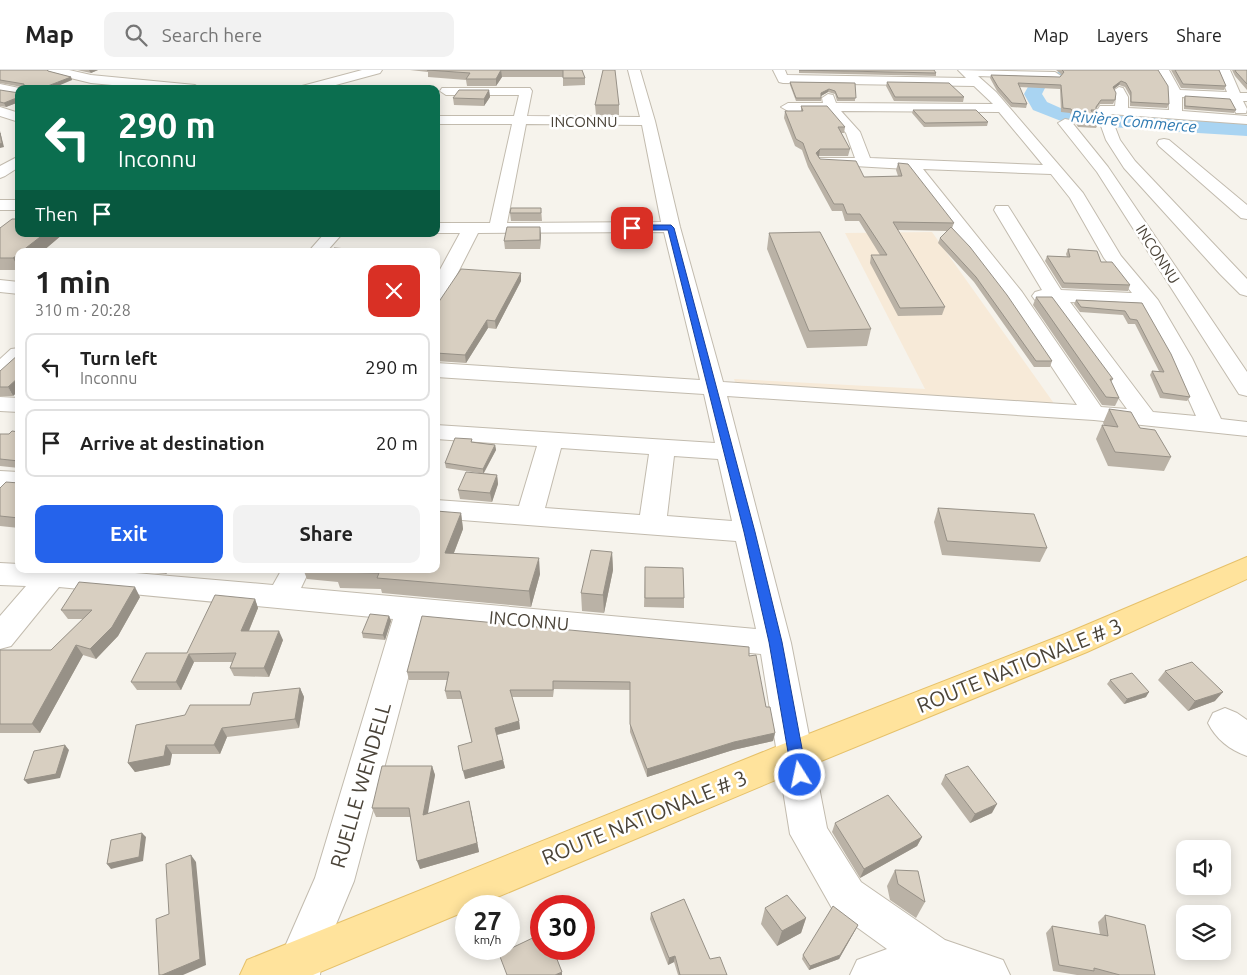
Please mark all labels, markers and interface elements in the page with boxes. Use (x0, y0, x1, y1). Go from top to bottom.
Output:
search box (104, 12, 454, 57)
text: Map (25, 21, 74, 48)
icon: search (122, 21, 150, 49)
text: Search here (162, 24, 262, 46)
text: Map (1033, 25, 1069, 45)
text: Layers (1097, 25, 1148, 45)
text: Share (1176, 25, 1222, 45)
icon: left (35, 105, 100, 170)
text: 290 m (118, 105, 216, 145)
water label: Rivière Commerce (1071, 107, 1197, 135)
street label: INCONNU (551, 113, 617, 130)
text: Inconnu (118, 146, 197, 171)
icon: arrive (88, 200, 116, 228)
text: Then (35, 203, 78, 225)
pin (611, 207, 653, 249)
icon: arrive (618, 214, 646, 242)
street label: INCONNU (1133, 221, 1183, 287)
text: 1 min (35, 265, 111, 299)
button: close (368, 265, 420, 317)
text: 310 m · 20:28 (35, 301, 131, 319)
text: Turn left (80, 347, 158, 369)
icon: left (37, 353, 65, 381)
text: 290 m (365, 356, 418, 378)
text: Inconnu (80, 369, 137, 387)
icon: arrive (37, 429, 65, 457)
text: Arrive at destination (80, 432, 265, 454)
text: 20 m (376, 432, 418, 454)
button: Exit (35, 505, 223, 563)
button: Share (233, 505, 420, 563)
street label: INCONNU (488, 607, 570, 633)
street label: ROUTE NATIONALE # 3 (913, 613, 1125, 717)
street label: RUELLE WENDELL (325, 699, 395, 871)
position arrow (773, 748, 825, 800)
street label: ROUTE NATIONALE # 3 (538, 765, 750, 869)
map controls (1176, 840, 1231, 960)
button: sound (1176, 840, 1231, 895)
speed limit sign: 30 (530, 895, 595, 960)
button: layers (1176, 905, 1231, 960)
text: 27 (473, 907, 502, 935)
text: km/h (474, 933, 501, 946)

